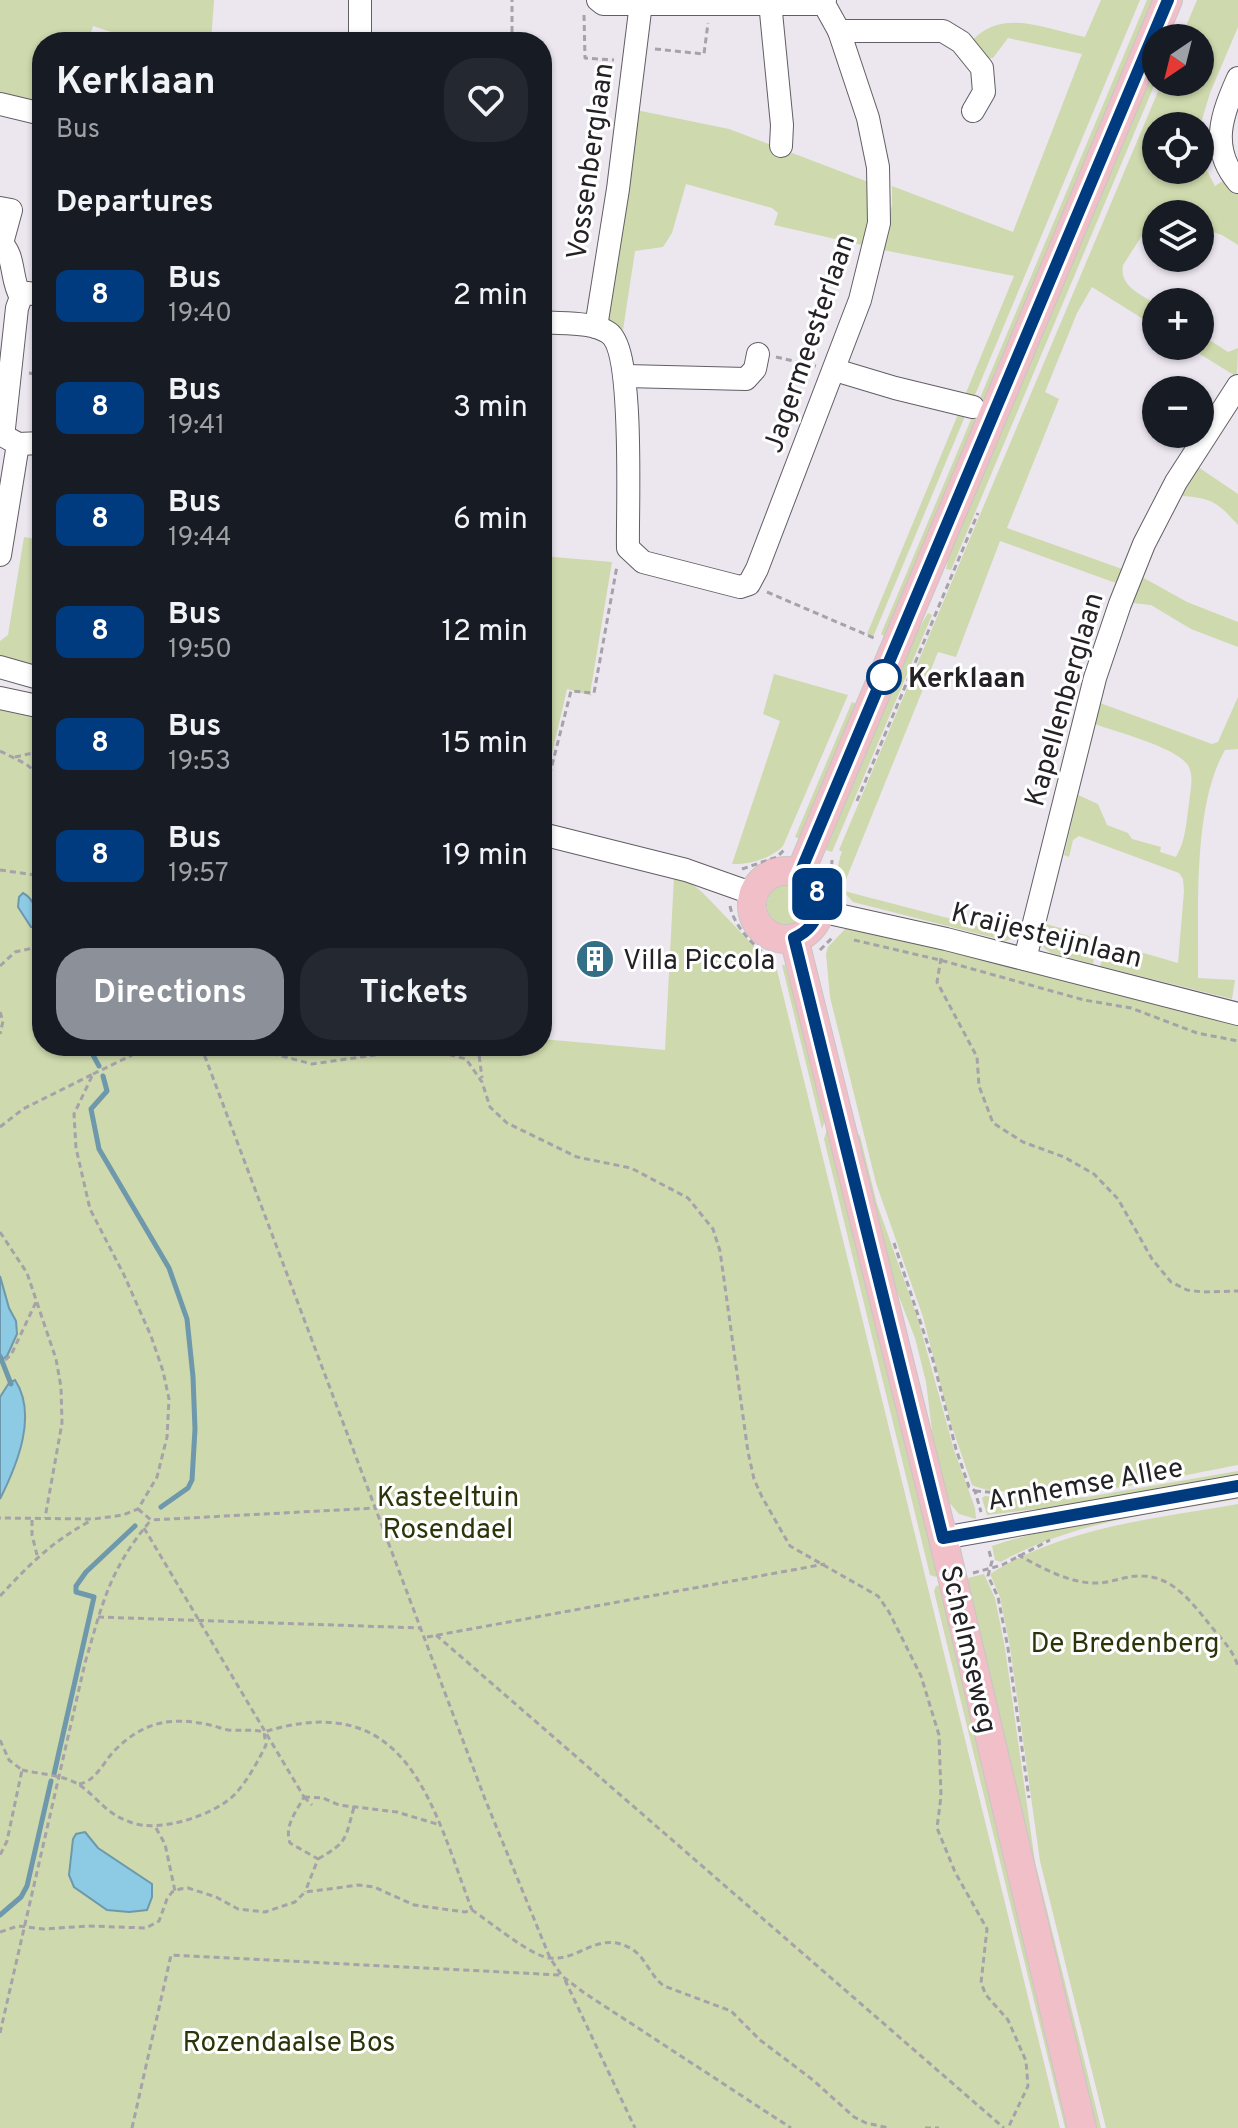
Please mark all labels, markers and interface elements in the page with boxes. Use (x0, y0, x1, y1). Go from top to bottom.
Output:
north arrow (1142, 24, 1214, 96)
map controls (1142, 24, 1214, 448)
button: heart (444, 58, 528, 142)
text: Kerklaan (56, 59, 216, 108)
street label: Vossenberglaan (560, 61, 624, 262)
button: locate (1142, 112, 1214, 184)
text: Bus (56, 114, 100, 147)
text: Departures (56, 185, 214, 222)
button: layers (1142, 200, 1214, 272)
street label: Jagermeesterlaan (757, 230, 865, 458)
text: Bus (168, 261, 221, 298)
text: 8 (91, 278, 109, 314)
text: 2 min (453, 278, 528, 315)
button: + (1142, 288, 1214, 360)
text: 19:40 (168, 298, 232, 331)
text: Bus (168, 373, 221, 410)
button: − (1142, 376, 1214, 448)
text: 8 (91, 390, 109, 426)
text: 3 min (453, 390, 528, 427)
text: 19:41 (168, 410, 225, 443)
text: Bus (168, 485, 221, 522)
text: 8 (91, 502, 109, 538)
text: 6 min (453, 502, 528, 539)
text: 19:44 (168, 522, 231, 555)
street label: Kapellenberglaan (1018, 589, 1114, 811)
text: Bus (168, 597, 221, 634)
text: 8 (91, 614, 109, 650)
text: 12 min (441, 614, 528, 651)
text: 19:50 (168, 634, 232, 667)
marker: Kerklaan (867, 660, 901, 694)
place label: Kerklaan (908, 662, 1026, 698)
text: Bus (168, 709, 221, 746)
text: 8 (91, 726, 109, 762)
text: 15 min (441, 726, 528, 763)
text: 19:53 (168, 746, 231, 779)
text: Bus (168, 821, 221, 858)
text: 8 (91, 838, 109, 874)
text: 19 min (442, 838, 528, 875)
text: 19:57 (168, 858, 229, 891)
line badge: 8 (791, 868, 843, 920)
text: 8 (808, 876, 826, 912)
street label: Kraijesteijnlaan (947, 896, 1145, 978)
building icon: Villa Piccola (574, 938, 616, 980)
place label: Villa Piccola (623, 944, 775, 980)
button: Directions (56, 948, 284, 1040)
button: Tickets (300, 948, 528, 1040)
street label: Arnhemse Allee (985, 1451, 1186, 1521)
park label: Kasteeltuin Rosendael (377, 1481, 519, 1549)
street label: Schelmseweg (930, 1562, 1004, 1737)
park label: De Bredenberg (1031, 1627, 1219, 1663)
park label: Rozendaalse Bos (183, 2026, 395, 2062)

